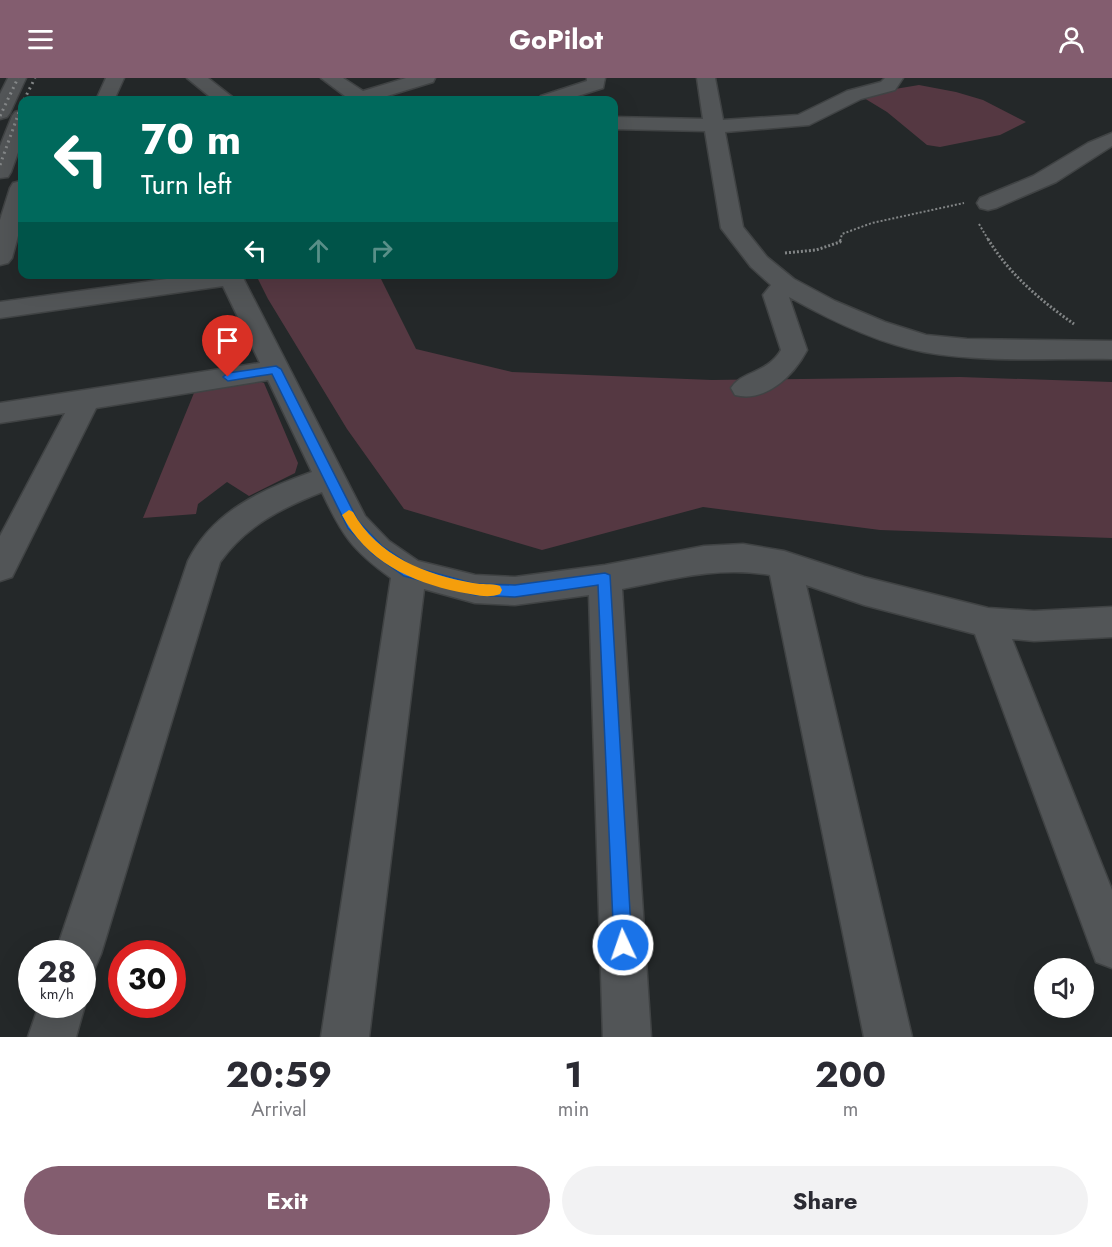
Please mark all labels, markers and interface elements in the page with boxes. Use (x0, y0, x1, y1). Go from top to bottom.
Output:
text: GoPilot (509, 20, 603, 59)
icon: menu (24, 23, 57, 56)
icon: person (1055, 23, 1088, 56)
text: 70 m (141, 109, 241, 170)
icon: left (42, 120, 120, 198)
text: Turn left (141, 165, 231, 204)
icon: left (239, 234, 272, 267)
icon: ahead (302, 234, 335, 267)
icon: right (365, 234, 398, 267)
pin (202, 315, 253, 377)
icon: arrive (211, 324, 244, 357)
position arrow (591, 913, 655, 977)
speed limit sign: 30 (108, 940, 186, 1018)
text: 28 (38, 950, 76, 993)
map controls (1034, 958, 1094, 1018)
button: sound (1034, 958, 1094, 1018)
text: km/h (40, 983, 74, 1005)
text: 20:59 (226, 1048, 332, 1100)
text: 1 (564, 1048, 583, 1100)
text: 200 (815, 1048, 886, 1100)
text: Arrival (251, 1095, 307, 1124)
text: min (558, 1095, 589, 1124)
text: m (843, 1095, 858, 1124)
button: Exit (24, 1166, 550, 1235)
button: Share (562, 1166, 1088, 1235)

